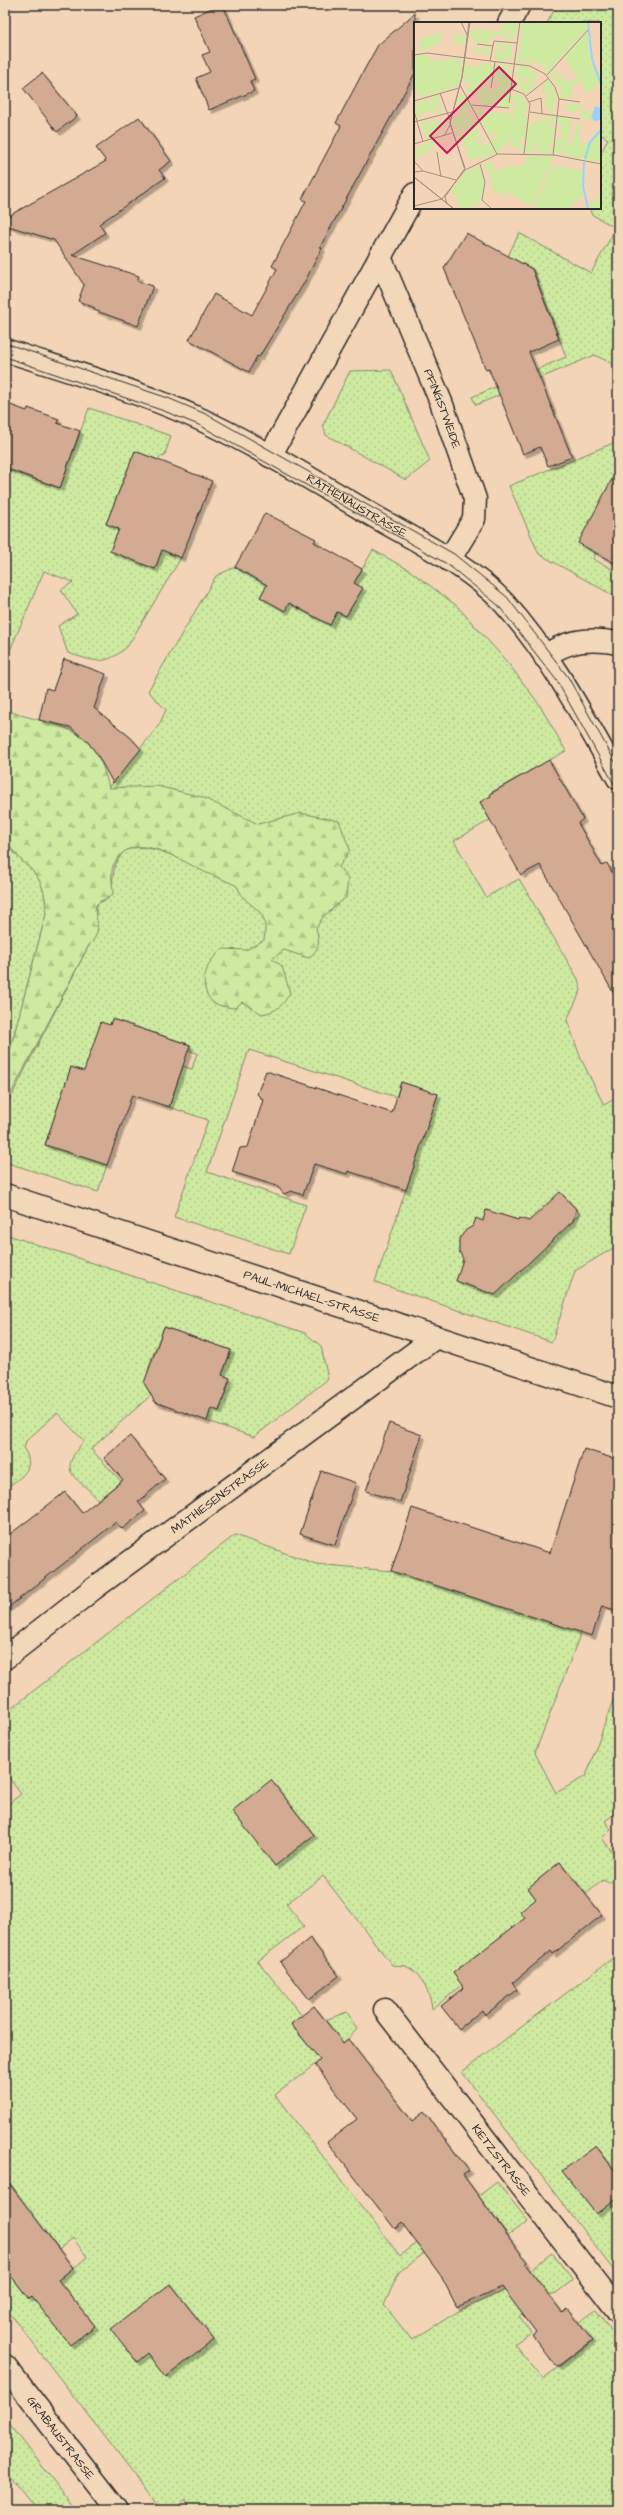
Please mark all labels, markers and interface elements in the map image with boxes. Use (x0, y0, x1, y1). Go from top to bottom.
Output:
inset map (414, 22, 601, 209)
street label: PFINGSTWEIDE (419, 366, 465, 451)
street label: RATHENAUSTRASSE (303, 470, 410, 542)
street label: PAUL-MICHAEL-STRASSE (241, 1266, 382, 1327)
street label: MATHIESENSTRASSE (168, 1455, 272, 1538)
street label: KIETZSTRASSE (468, 2121, 534, 2200)
street label: GRABAUSTRASSE (23, 2393, 98, 2483)

